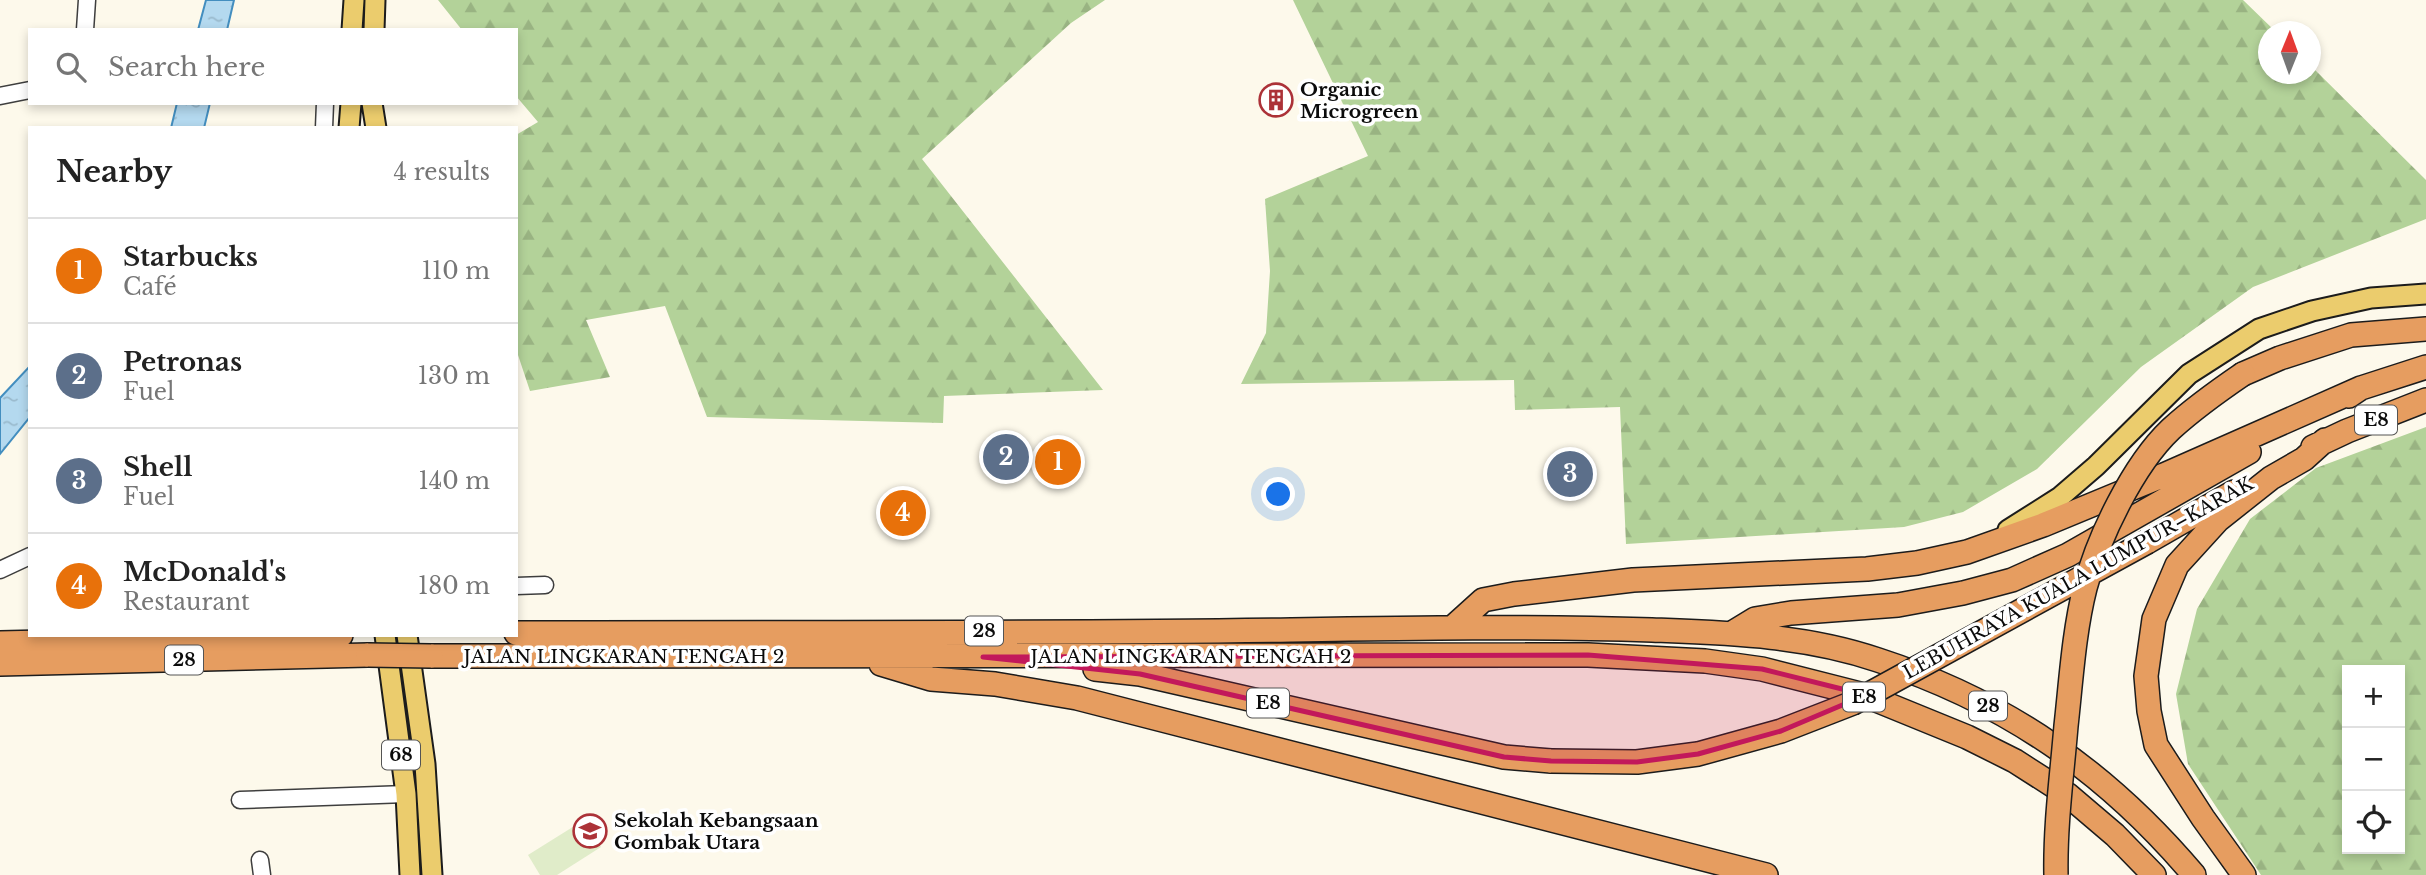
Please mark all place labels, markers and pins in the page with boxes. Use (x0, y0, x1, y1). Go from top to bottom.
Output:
place label: Organic Microgreen (1300, 78, 1418, 123)
building icon: Organic Microgreen (1257, 81, 1295, 119)
pin: 2 (983, 431, 1029, 483)
pin: 1 (1035, 436, 1081, 488)
pin: 3 (1547, 448, 1593, 500)
pin: 4 (880, 487, 926, 539)
place label: Sekolah Kebangsaan Gombak Utara (614, 809, 819, 854)
school or university icon: Sekolah Kebangsaan Gombak Utara (571, 812, 609, 850)

